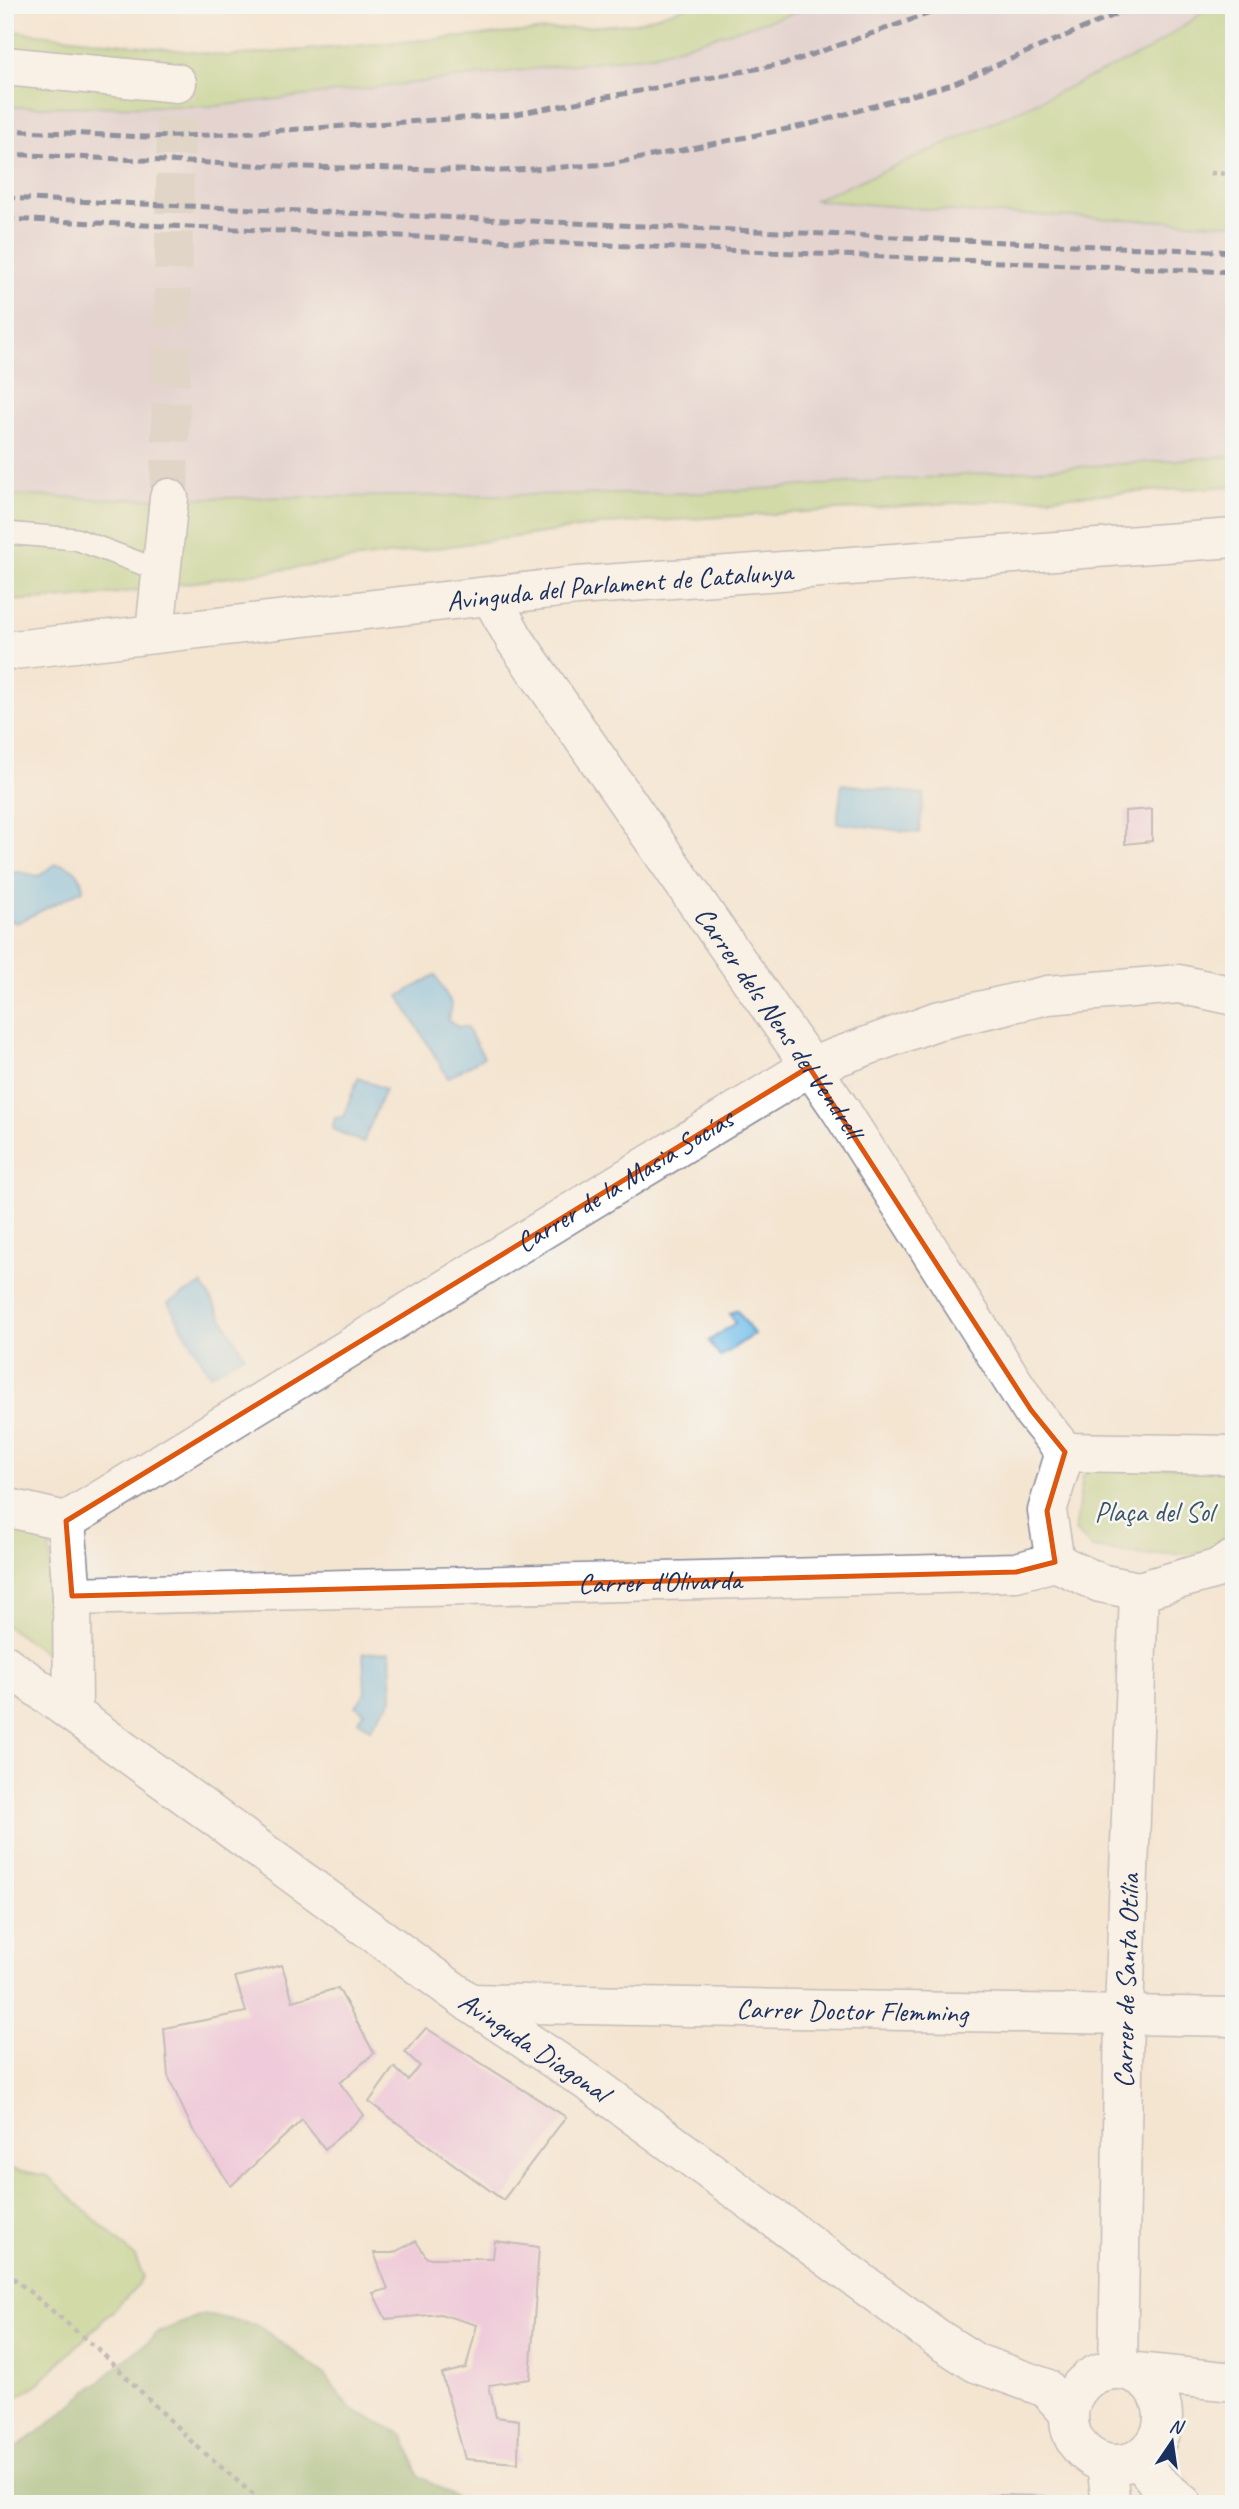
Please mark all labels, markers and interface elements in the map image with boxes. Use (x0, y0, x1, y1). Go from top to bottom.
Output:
street label: Avinguda del Parlament de Catalunya (445, 553, 796, 619)
street label: Carrer dels Nens del Vendrell (687, 900, 874, 1149)
street label: Carrer de la Masia Socías (509, 1100, 741, 1260)
park label: Plaça del Sol (1094, 1494, 1219, 1529)
street label: Carrer d'Olivarda (578, 1562, 744, 1601)
street label: Carrer de Santa Otília (1106, 1872, 1147, 2088)
street label: Avinguda Diagonal (452, 1984, 621, 2112)
street label: Carrer Doctor Flemming (736, 1991, 970, 2030)
north arrow (1138, 2408, 1208, 2478)
text: N (1167, 2413, 1187, 2440)

